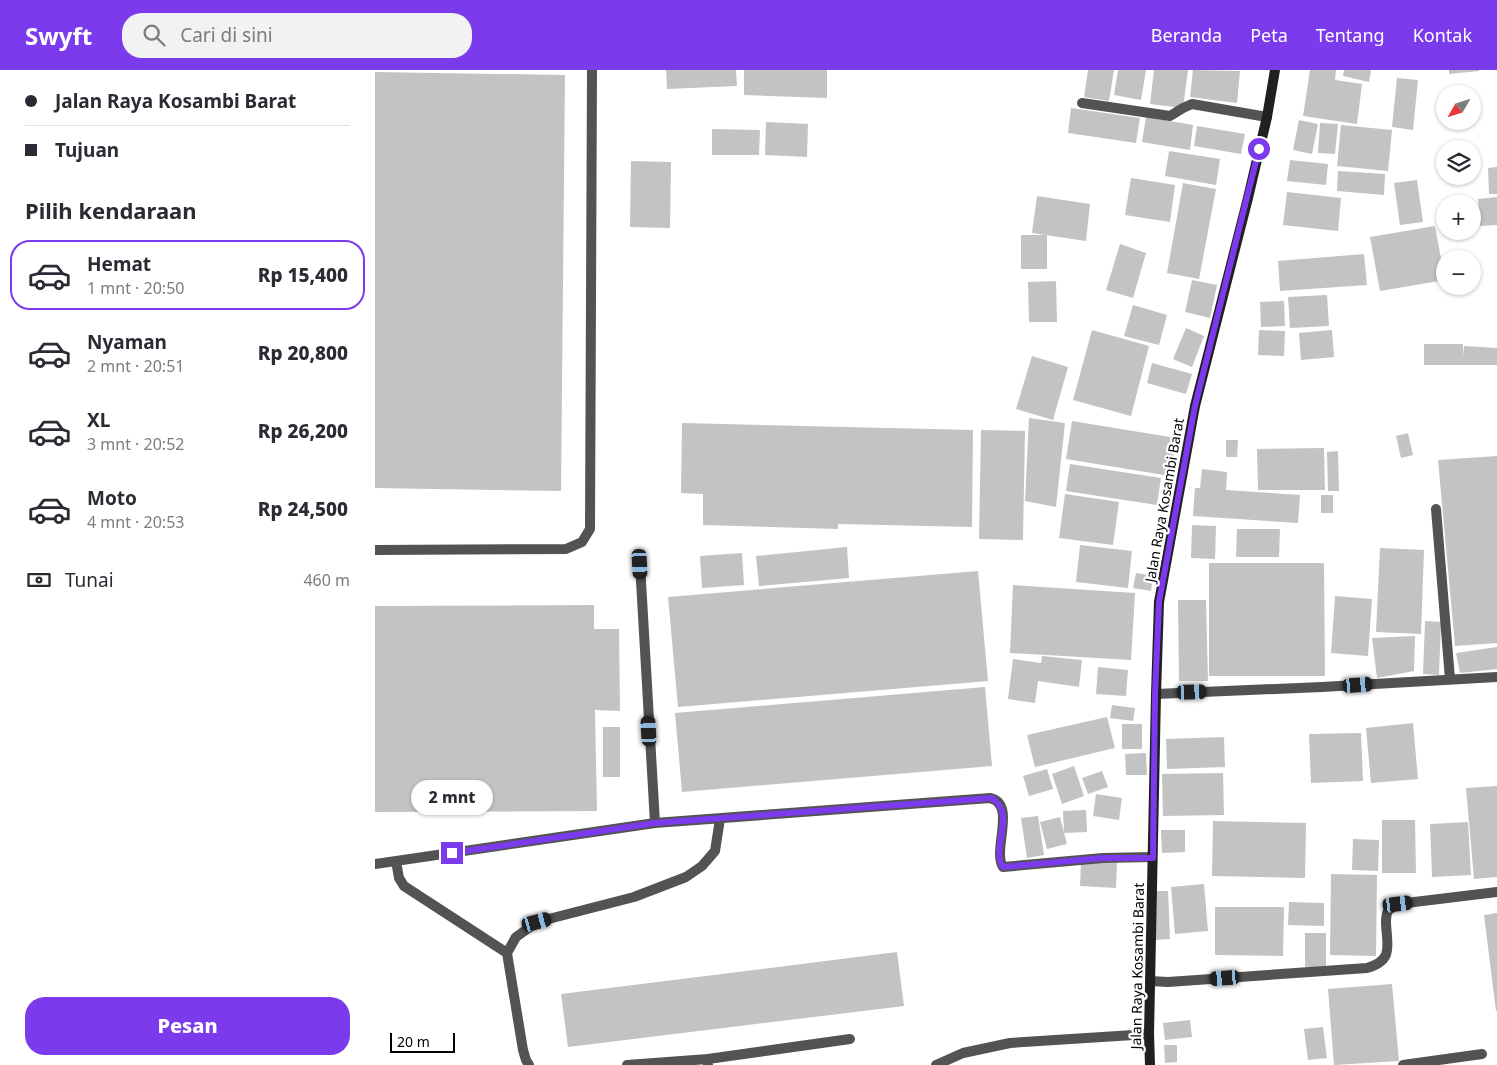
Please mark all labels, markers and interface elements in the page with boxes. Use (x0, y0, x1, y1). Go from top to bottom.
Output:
search box (122, 13, 472, 58)
text: Swyft (25, 19, 92, 52)
icon: search (140, 21, 168, 49)
text: Cari di sini (180, 22, 273, 48)
text: Beranda (1151, 23, 1222, 47)
text: Peta (1250, 23, 1288, 47)
text: Tentang (1316, 23, 1385, 47)
text: Kontak (1413, 23, 1472, 47)
north arrow (1436, 85, 1481, 130)
map controls (1436, 85, 1481, 295)
text: Jalan Raya Kosambi Barat (55, 88, 296, 114)
text: Tujuan (55, 137, 119, 163)
route start (1248, 138, 1270, 160)
button: layers (1436, 140, 1481, 185)
text: Pilih kendaraan (25, 195, 197, 225)
button: + (1436, 195, 1481, 240)
button: − (1436, 250, 1481, 295)
text: Hemat (87, 251, 151, 277)
icon: car (27, 253, 72, 298)
text: Rp 15,400 (258, 262, 348, 288)
text: 1 mnt · 20:50 (87, 277, 184, 299)
text: Nyaman (87, 329, 167, 355)
icon: car (27, 331, 72, 376)
text: Rp 20,800 (258, 340, 348, 366)
text: 2 mnt · 20:51 (87, 355, 184, 377)
text: XL (87, 407, 110, 433)
icon: car (27, 409, 72, 454)
street label: Jalan Raya Kosambi Barat (1140, 416, 1188, 586)
text: Rp 26,200 (258, 418, 348, 444)
text: 3 mnt · 20:52 (87, 433, 184, 455)
text: Moto (87, 485, 137, 511)
icon: car (27, 487, 72, 532)
text: Rp 24,500 (258, 496, 348, 522)
text: 4 mnt · 20:53 (87, 511, 184, 533)
car (631, 549, 648, 579)
icon: cash (25, 566, 53, 594)
text: Tunai (65, 567, 114, 593)
text: 460 m (303, 569, 350, 591)
car (1342, 676, 1373, 694)
car (1176, 684, 1207, 700)
car (640, 716, 657, 746)
callout: 2 mnt (411, 780, 493, 816)
text: 2 mnt (429, 786, 475, 808)
route end (441, 842, 463, 864)
street label: Jalan Raya Kosambi Barat (1126, 883, 1148, 1051)
car (1382, 895, 1413, 913)
car (520, 911, 553, 933)
car (1209, 969, 1240, 987)
button: Pesan (25, 997, 350, 1055)
scale bar (390, 1030, 455, 1053)
text: 20 m (397, 1032, 430, 1051)

